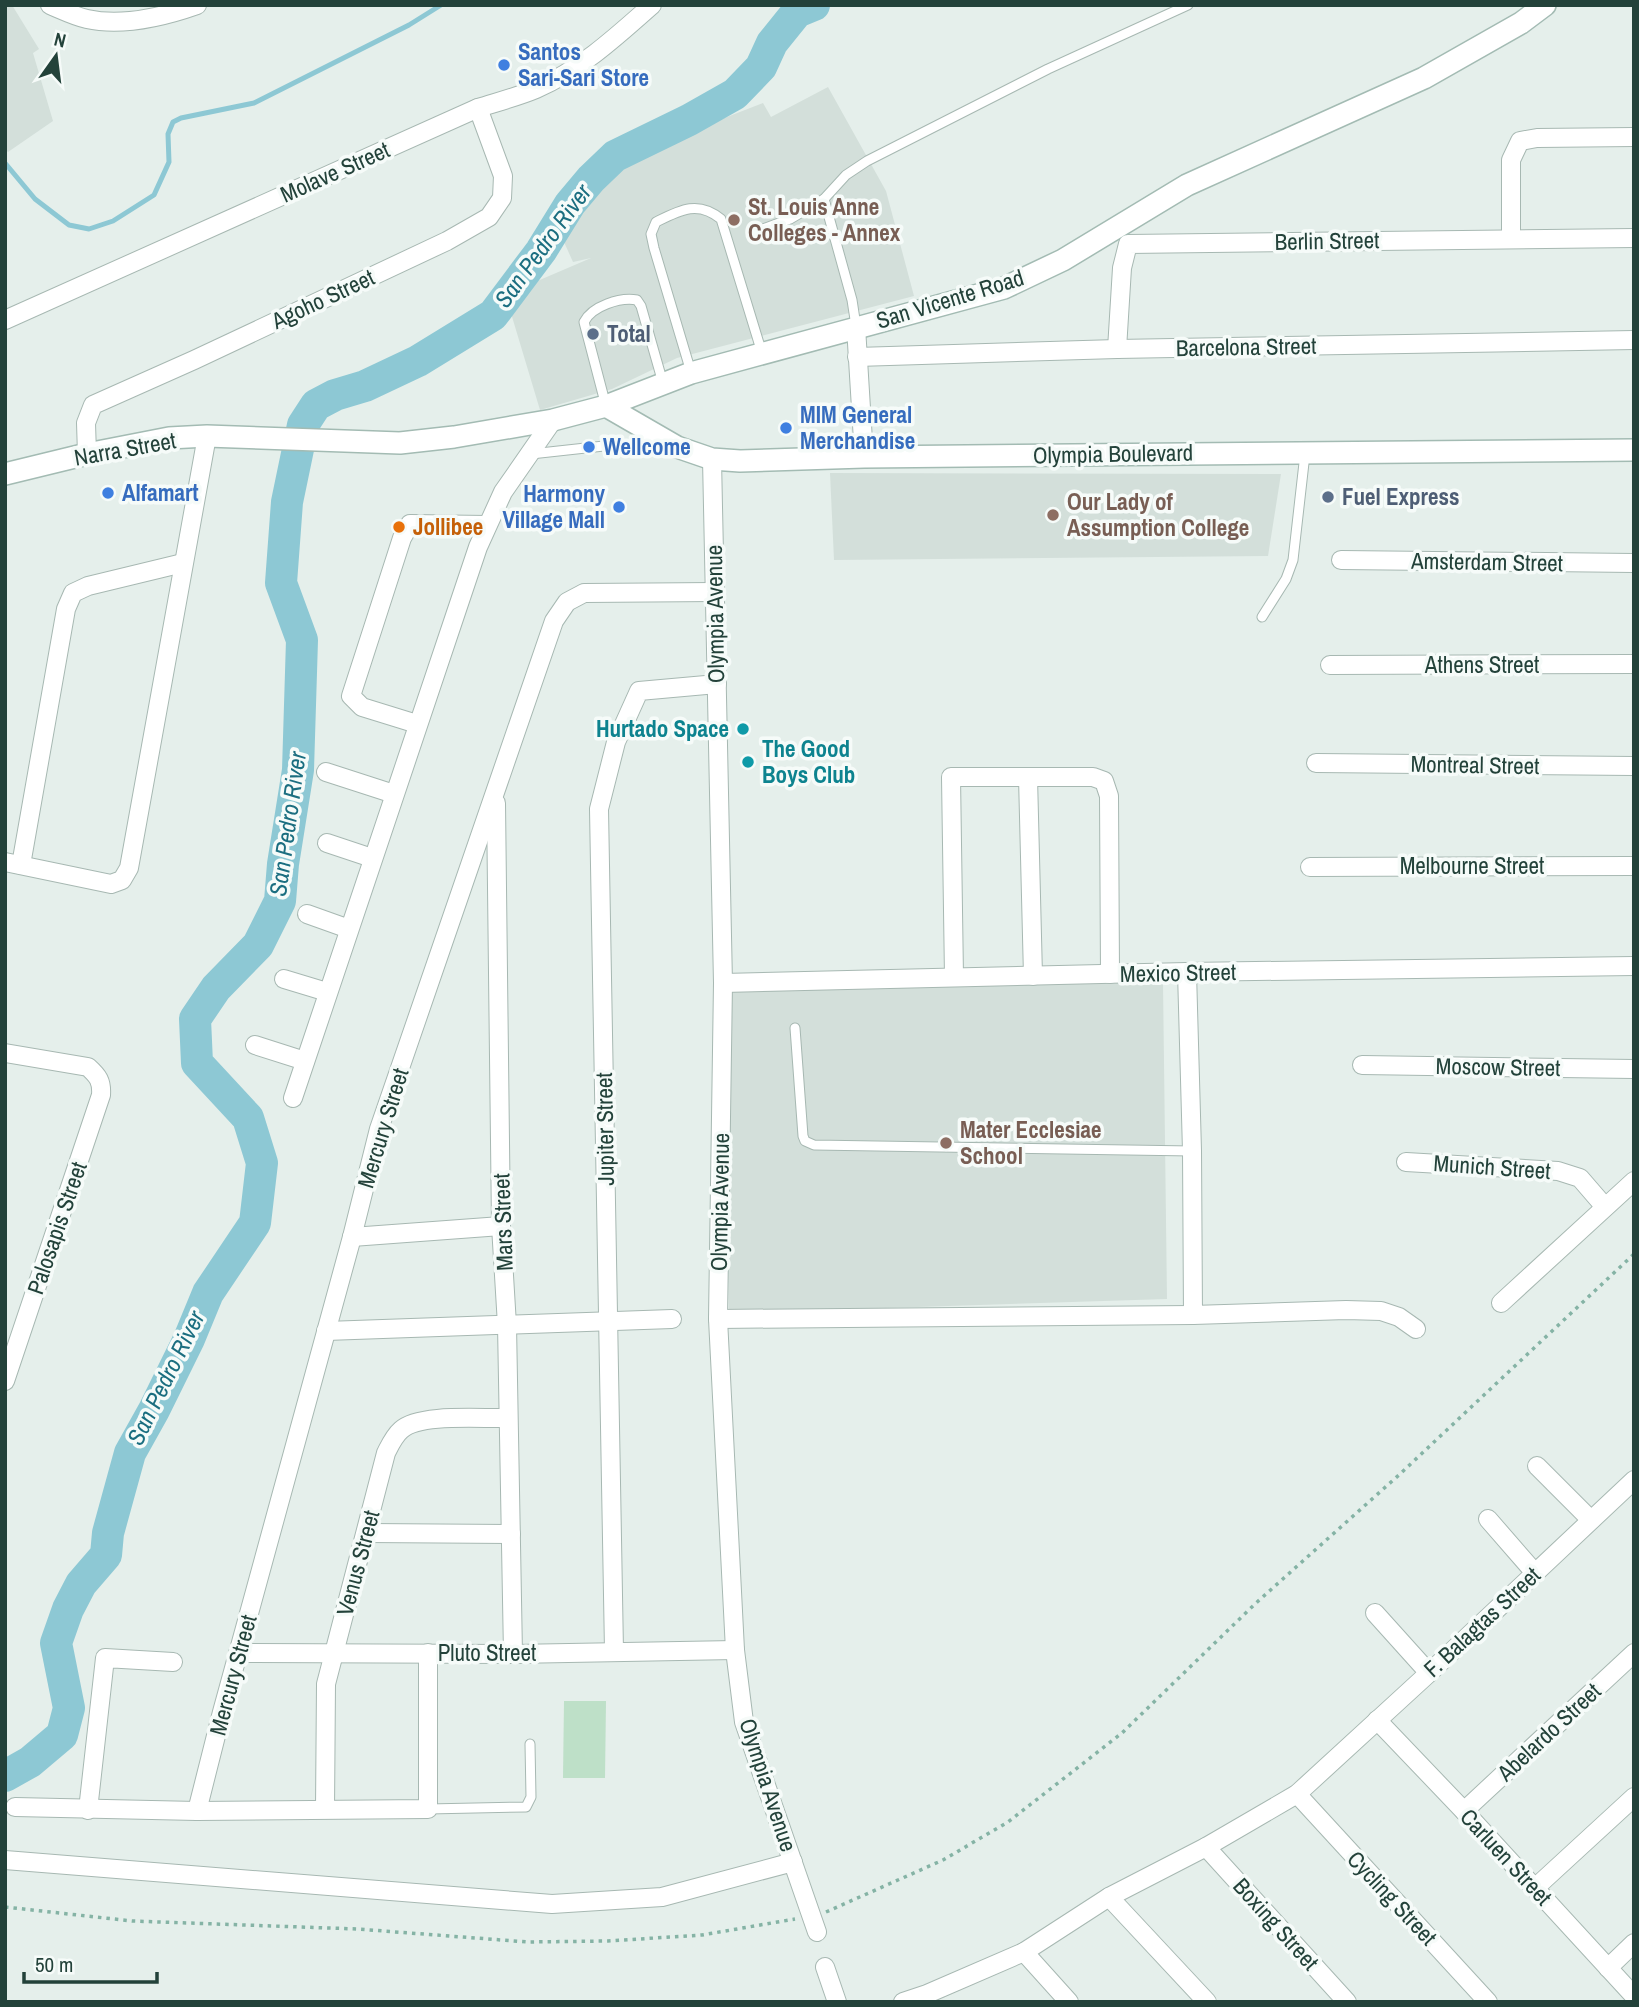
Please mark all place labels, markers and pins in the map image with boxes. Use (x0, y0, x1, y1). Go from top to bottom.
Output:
place label: Santos Sari-Sari Store (518, 36, 649, 93)
marker: Santos Sari-Sari Store (496, 57, 512, 73)
place label: St. Louis Anne Colleges - Annex (748, 191, 901, 248)
marker: St. Louis Anne Colleges - Annex (726, 212, 742, 228)
place label: Total (607, 318, 651, 349)
marker: Total (585, 326, 601, 342)
place label: MIM General Merchandise (800, 399, 915, 456)
marker: MIM General Merchandise (778, 420, 794, 436)
place label: Wellcome (603, 431, 691, 462)
marker: Wellcome (581, 439, 597, 455)
place label: Alfamart (122, 477, 199, 508)
place label: Harmony Village Mall (503, 478, 606, 535)
place label: Fuel Express (1342, 481, 1459, 512)
marker: Alfamart (100, 485, 116, 501)
place label: Our Lady of Assumption College (1067, 486, 1249, 543)
marker: Fuel Express (1320, 489, 1336, 505)
marker: Harmony Village Mall (611, 499, 627, 515)
marker: Our Lady of Assumption College (1045, 507, 1061, 523)
place label: Jollibee (413, 511, 483, 542)
marker: Jollibee (391, 519, 407, 535)
place label: Hurtado Space (596, 713, 729, 744)
marker: Hurtado Space (735, 721, 751, 737)
place label: The Good Boys Club (762, 733, 855, 790)
marker: The Good Boys Club (740, 754, 756, 770)
place label: Mater Ecclesiae School (960, 1114, 1102, 1171)
marker: Mater Ecclesiae School (938, 1135, 954, 1151)

